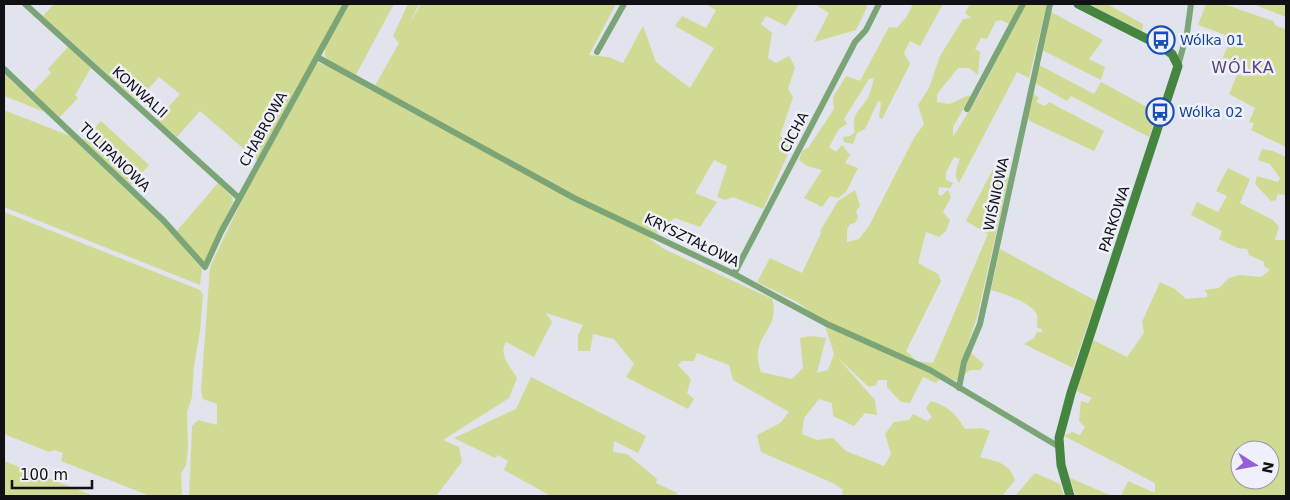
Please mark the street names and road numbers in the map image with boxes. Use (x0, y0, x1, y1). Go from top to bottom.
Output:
street label: KONWALII (109, 63, 171, 121)
street label: CHABROWA (236, 89, 290, 169)
street label: CICHA (777, 109, 812, 155)
street label: TULIPANOWA (76, 119, 154, 195)
street label: WIŚNIOWA (979, 155, 1012, 232)
street label: PARKOWA (1096, 183, 1132, 254)
street label: KRYSZTAŁOWA (642, 210, 742, 270)

